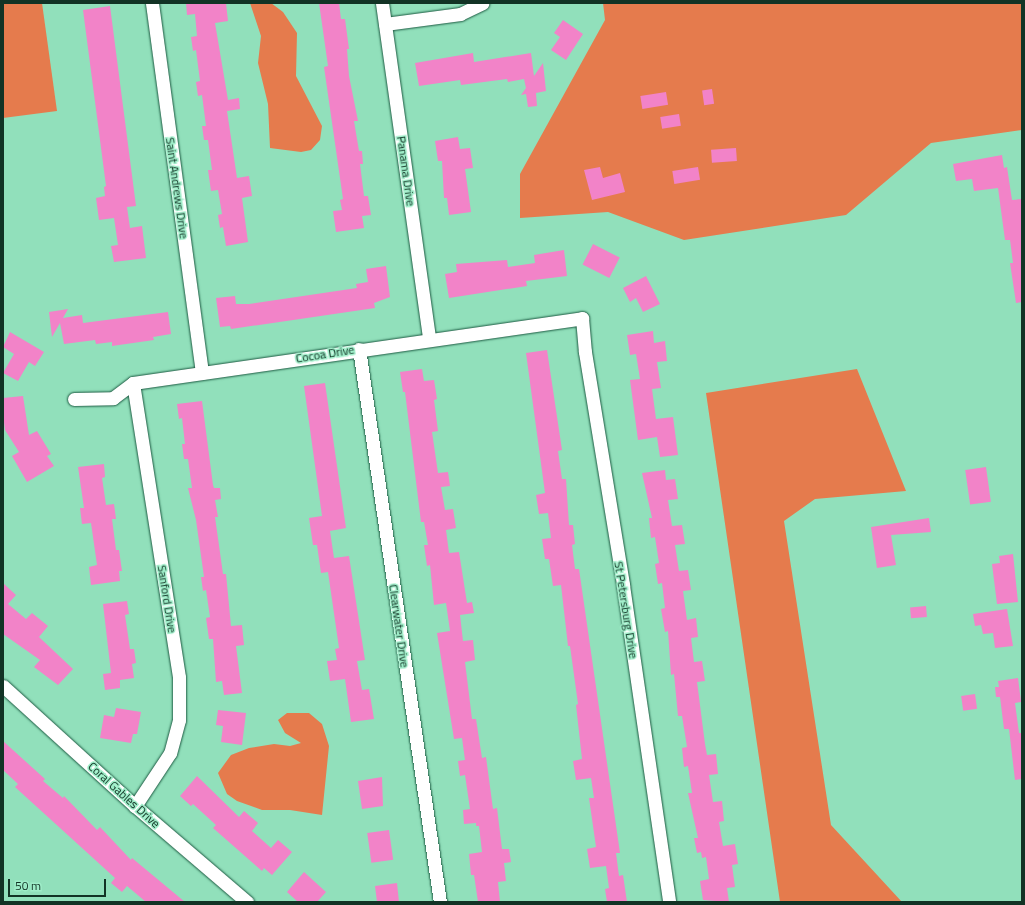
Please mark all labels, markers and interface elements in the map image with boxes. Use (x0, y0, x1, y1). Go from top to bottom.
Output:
street label: Panama Drive (394, 135, 418, 207)
street label: Saint Andrews Drive (163, 137, 191, 239)
street label: Cocoa Drive (295, 342, 355, 366)
street label: St Petersburg Drive (611, 560, 641, 660)
street label: Sanford Drive (155, 564, 179, 634)
street label: Clearwater Drive (386, 583, 412, 669)
street label: Coral Gables Drive (85, 759, 163, 831)
scale bar (10, 871, 108, 897)
text: 50 m (15, 876, 41, 895)

